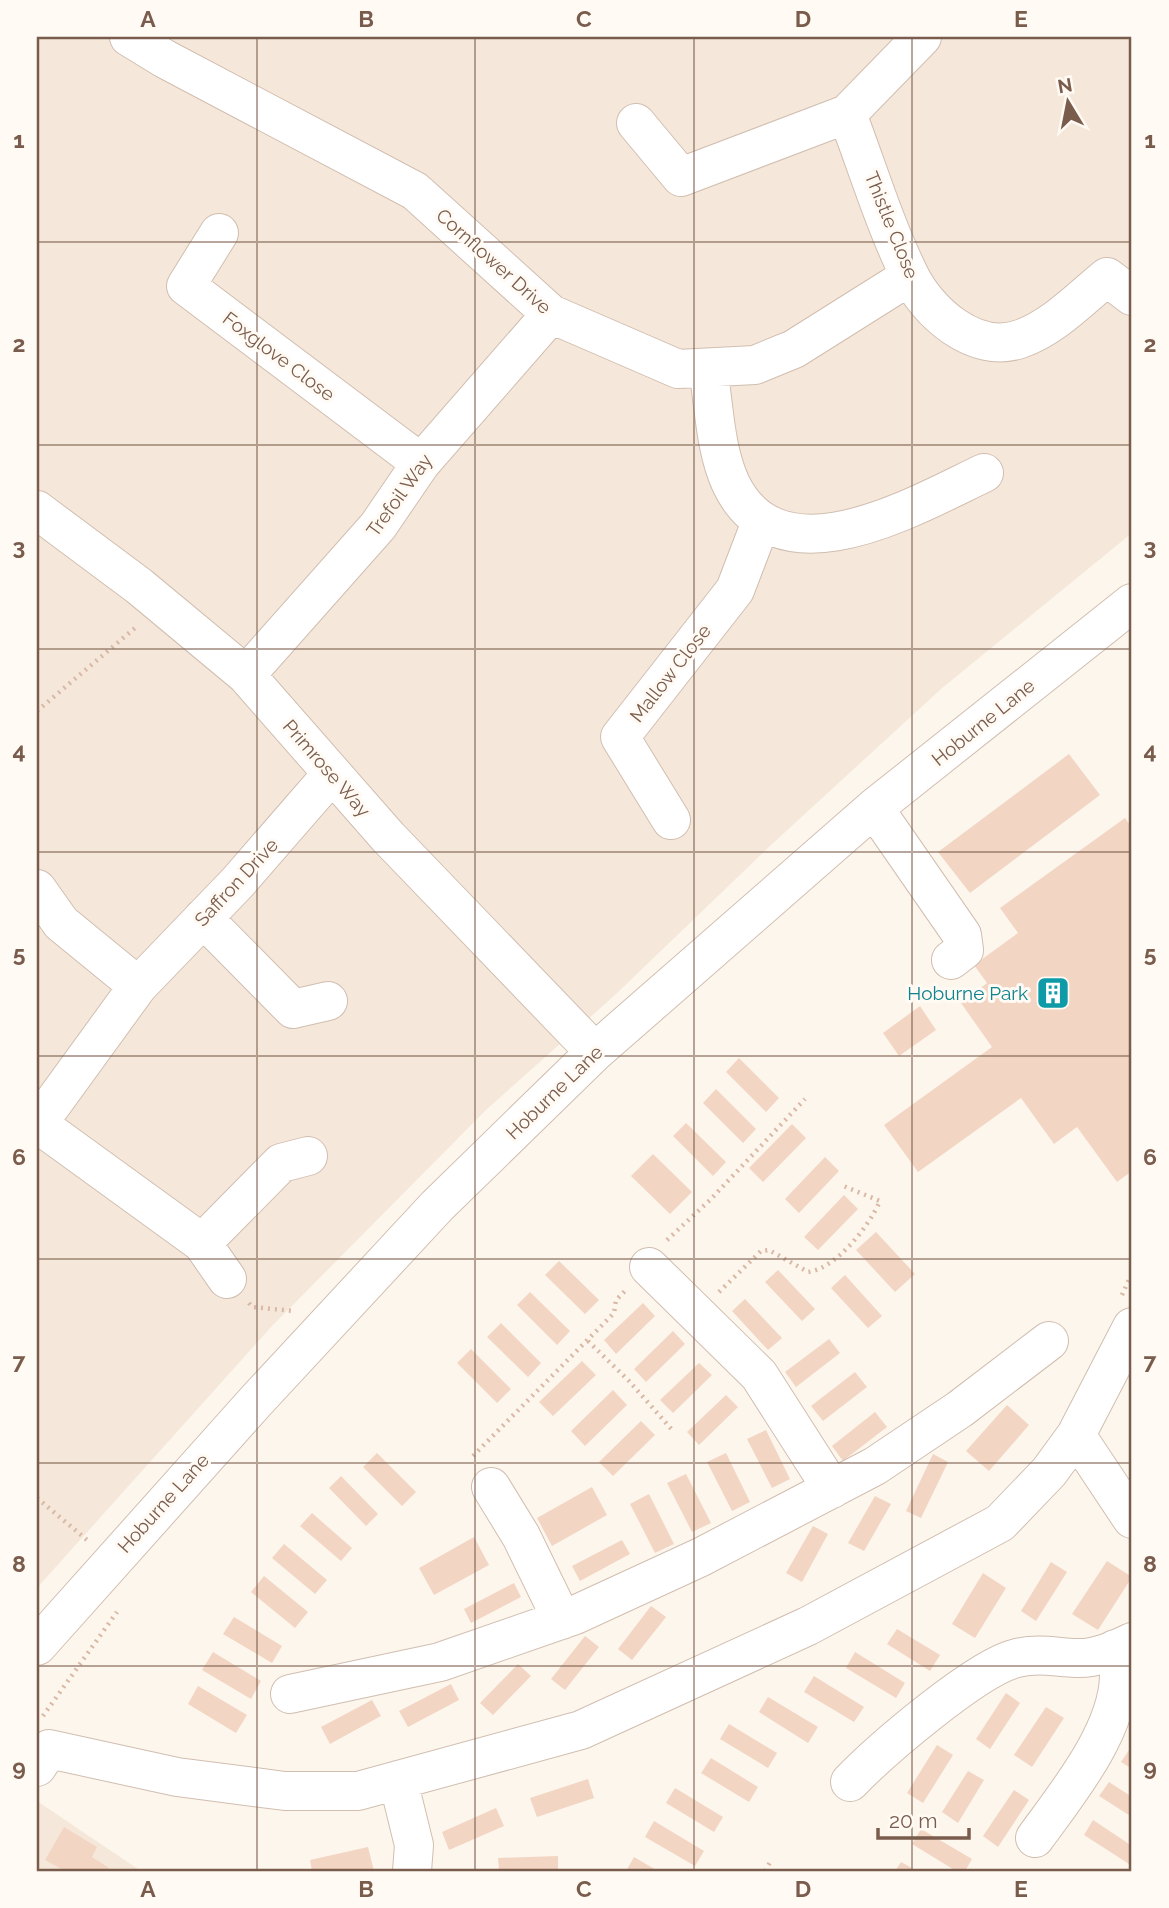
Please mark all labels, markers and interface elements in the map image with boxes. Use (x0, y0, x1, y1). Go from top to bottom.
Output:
text: A (140, 5, 156, 32)
text: B (358, 5, 374, 32)
text: C (576, 5, 592, 32)
text: D (795, 5, 811, 32)
text: E (1014, 5, 1028, 32)
north arrow (1032, 66, 1102, 136)
text: N (1056, 73, 1074, 97)
text: 1 (13, 126, 25, 153)
text: 1 (1144, 126, 1156, 153)
street label: Thistle Close (861, 168, 923, 282)
street label: Cornflower Drive (432, 204, 556, 318)
street label: Foxglove Close (219, 307, 339, 405)
text: 2 (13, 330, 25, 357)
text: 2 (1144, 330, 1156, 357)
street label: Trefoil Way (362, 449, 436, 541)
text: 3 (13, 533, 25, 560)
text: 3 (1144, 533, 1156, 560)
street label: Mallow Close (625, 620, 715, 726)
street label: Hoburne Lane (927, 674, 1039, 770)
street label: Primrose Way (279, 715, 375, 821)
text: 4 (12, 737, 26, 764)
text: 4 (1143, 737, 1157, 764)
street label: Saffron Drive (190, 834, 282, 930)
text: 5 (13, 940, 26, 967)
text: 5 (1144, 940, 1157, 967)
building icon: Hoburne Park (1034, 974, 1072, 1012)
place label: Hoburne Park (907, 982, 1028, 1004)
street label: Hoburne Lane (501, 1040, 607, 1144)
text: 6 (12, 1143, 26, 1170)
text: 6 (1143, 1143, 1157, 1170)
text: 7 (13, 1347, 26, 1374)
text: 7 (1144, 1347, 1157, 1374)
street label: Hoburne Lane (113, 1449, 213, 1557)
text: 8 (12, 1550, 26, 1577)
text: 8 (1143, 1550, 1157, 1577)
text: 9 (12, 1754, 26, 1781)
text: 9 (1143, 1754, 1157, 1781)
scale bar (878, 1796, 970, 1840)
text: 20 m (889, 1808, 937, 1833)
text: A (140, 1875, 156, 1902)
text: B (358, 1875, 374, 1902)
text: C (576, 1875, 592, 1902)
text: D (795, 1875, 811, 1902)
text: E (1014, 1875, 1028, 1902)

